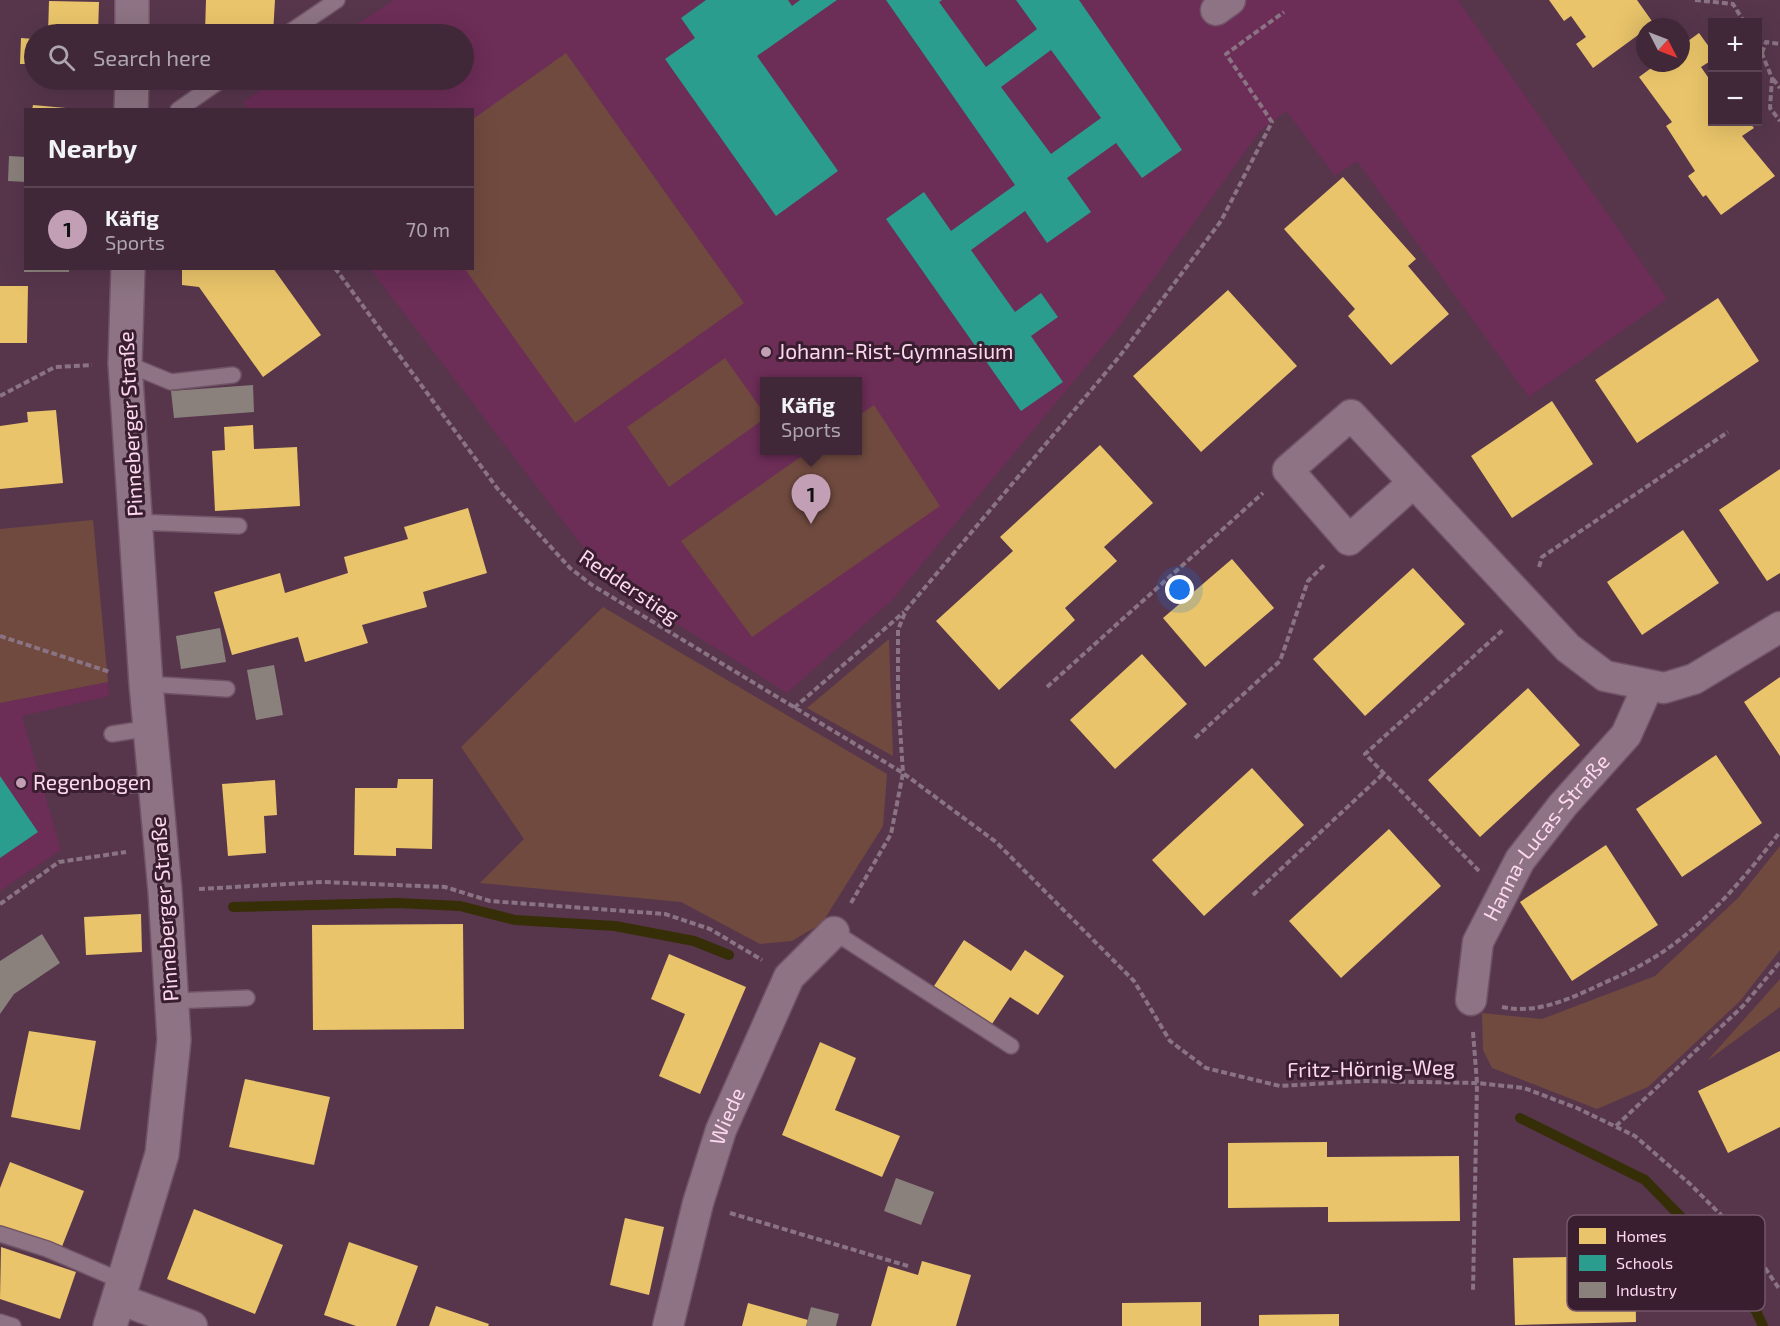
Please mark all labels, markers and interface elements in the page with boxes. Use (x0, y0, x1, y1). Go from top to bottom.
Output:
north arrow (1636, 18, 1690, 72)
map controls (1708, 18, 1762, 126)
button: + (1708, 18, 1762, 72)
search box (24, 24, 474, 90)
icon: search (45, 41, 78, 74)
text: Search here (93, 44, 211, 70)
button: − (1708, 72, 1762, 126)
text: Nearby (48, 132, 137, 163)
text: Käfig (105, 204, 159, 230)
text: 1 (63, 217, 72, 241)
text: 70 m (406, 217, 450, 241)
text: Sports (105, 230, 165, 254)
street label: Pinneberger Straße (112, 331, 147, 517)
place label: Johann-Rist-Gymnasium (778, 338, 1014, 363)
marker: Johann-Rist-Gymnasium (759, 345, 773, 359)
popup (760, 377, 862, 455)
text: Käfig (781, 391, 835, 417)
text: Sports (781, 417, 841, 441)
pin: 1 (792, 474, 830, 524)
street label: Redderstieg (575, 543, 685, 628)
your location (1165, 575, 1194, 604)
street label: Hanna-Lucas-Straße (1477, 748, 1614, 924)
place label: Regenbogen (33, 769, 151, 794)
marker: Regenbogen (14, 776, 28, 790)
street label: Pinneberger Straße (145, 816, 182, 1003)
street label: Fritz-Hörnig-Weg (1287, 1054, 1455, 1081)
street label: Wiede (703, 1083, 749, 1148)
legend (1567, 1215, 1765, 1311)
text: Homes (1616, 1226, 1667, 1245)
text: Schools (1616, 1253, 1673, 1272)
text: Industry (1616, 1280, 1677, 1299)

